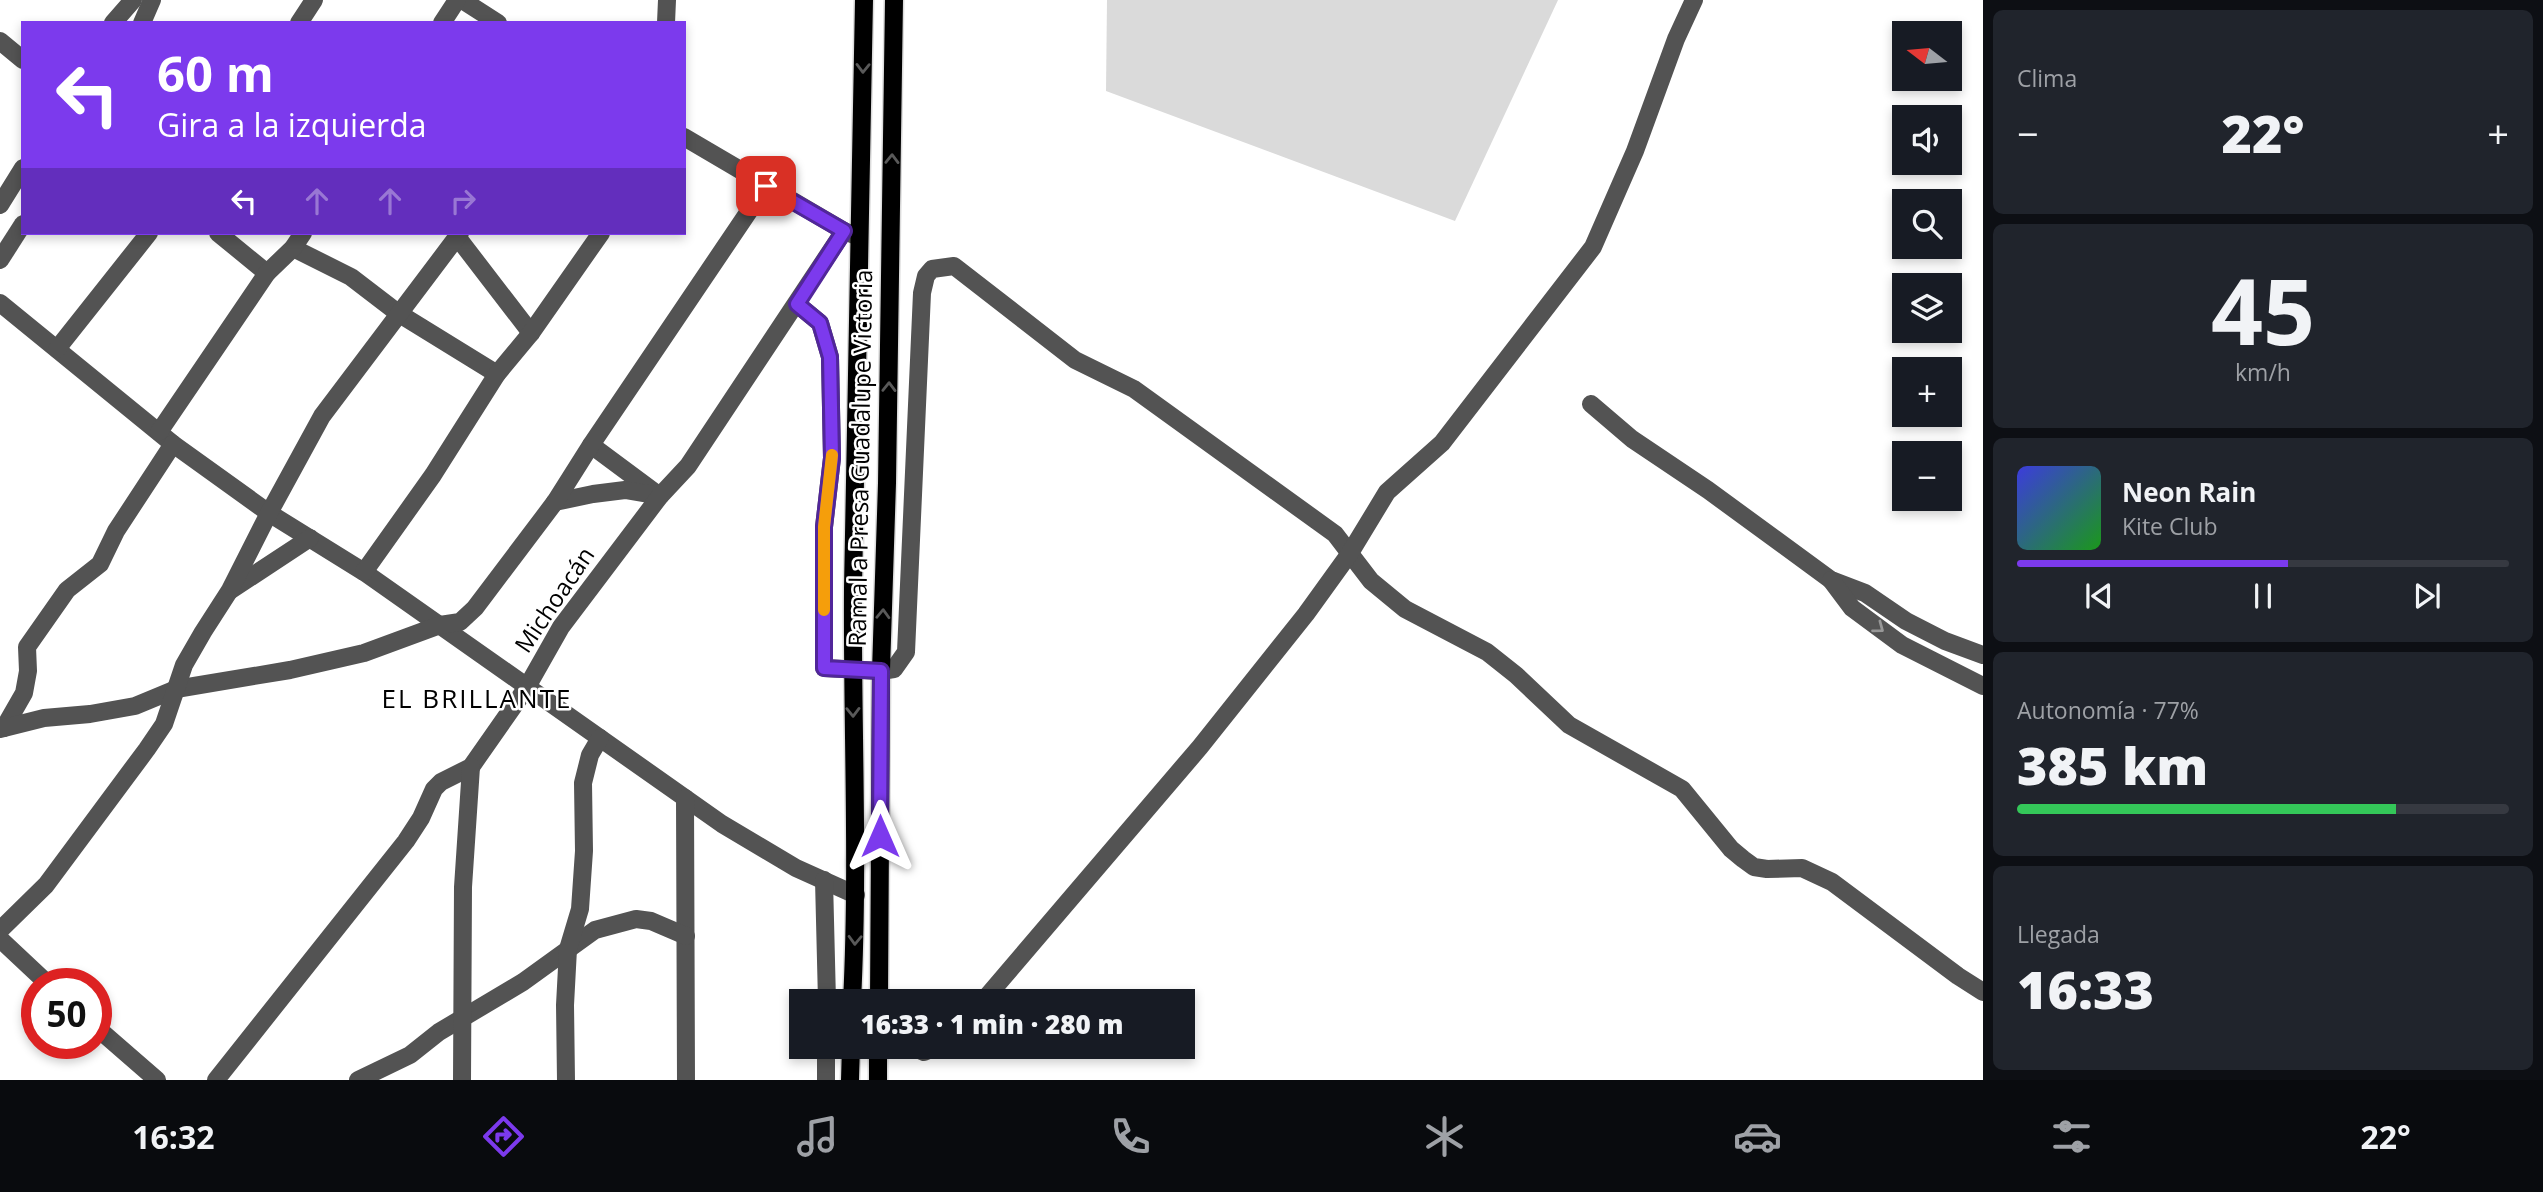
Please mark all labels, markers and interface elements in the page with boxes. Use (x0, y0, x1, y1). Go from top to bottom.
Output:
north arrow (1892, 21, 1962, 91)
map controls (1892, 21, 1962, 511)
text: 60 m (157, 40, 274, 106)
icon: left (42, 49, 133, 140)
text: Clima (2017, 62, 2077, 94)
one-way arrow (855, 63, 871, 74)
text: 22° (2222, 97, 2304, 168)
text: Gira a la izquierda (157, 103, 427, 146)
button: sound (1892, 105, 1962, 175)
text: − (2017, 107, 2039, 159)
text: + (2487, 107, 2509, 159)
one-way arrow (884, 154, 900, 164)
pin (736, 156, 796, 216)
icon: arrive (747, 167, 785, 205)
icon: left (225, 182, 263, 220)
icon: ahead (298, 182, 336, 220)
icon: ahead (371, 182, 409, 220)
icon: right (444, 182, 482, 220)
button: search (1892, 189, 1962, 259)
text: 45 (2211, 248, 2315, 372)
street label: Ramal a Presa Guadalupe Victoria (840, 269, 879, 647)
button: layers (1892, 273, 1962, 343)
text: km/h (2235, 356, 2291, 388)
button: + (1892, 357, 1962, 427)
one-way arrow (881, 381, 896, 392)
button: − (1892, 441, 1962, 511)
text: Neon Rain (2122, 474, 2256, 510)
text: Kite Club (2122, 510, 2217, 542)
street label: Michoacán (506, 540, 601, 659)
icon: previous (2080, 577, 2118, 615)
icon: pause (2244, 577, 2282, 615)
icon: next (2408, 577, 2446, 615)
one-way arrow (875, 609, 890, 620)
one-way arrow (1871, 620, 1884, 632)
district label: EL BRILLANTE (382, 680, 572, 716)
text: Autonomía · 77% (2017, 694, 2199, 726)
one-way arrow (845, 707, 861, 718)
text: 385 km (2017, 729, 2208, 800)
position arrow (843, 799, 917, 873)
text: Llegada (2017, 918, 2100, 950)
one-way arrow (847, 935, 863, 945)
text: 16:33 (2017, 953, 2154, 1024)
speed limit sign: 50 (21, 968, 112, 1059)
text: 16:33 · 1 min · 280 m (861, 1006, 1123, 1042)
icon: directions (479, 1112, 528, 1161)
icon: music (793, 1112, 842, 1161)
icon: phone (1106, 1112, 1155, 1161)
icon: climate (1420, 1112, 1469, 1161)
icon: car (1733, 1112, 1782, 1161)
icon: filters (2047, 1112, 2096, 1161)
text: 16:32 (132, 1115, 215, 1158)
text: 22° (2360, 1115, 2411, 1158)

